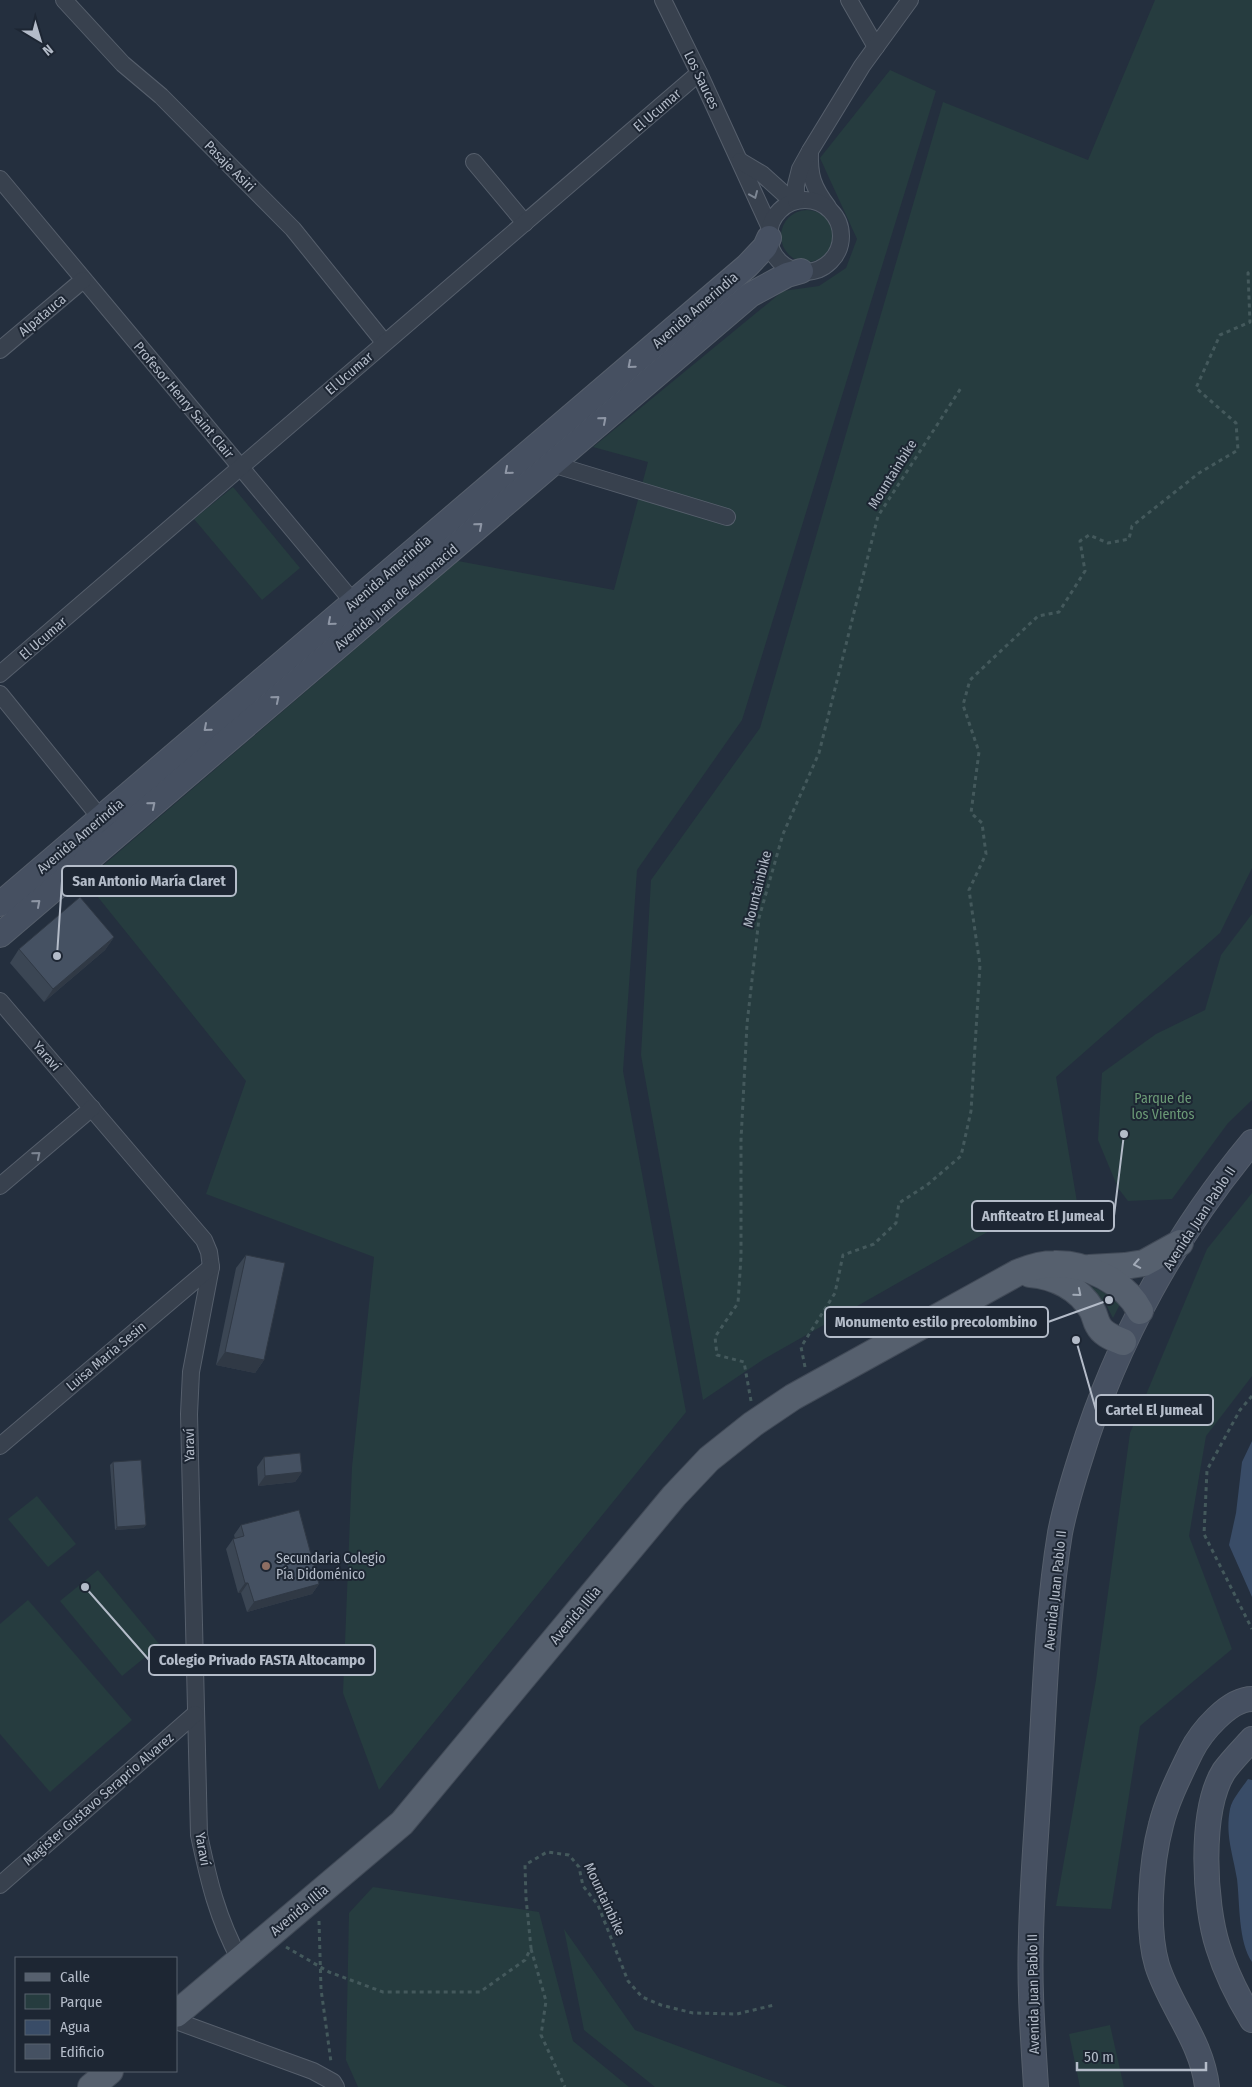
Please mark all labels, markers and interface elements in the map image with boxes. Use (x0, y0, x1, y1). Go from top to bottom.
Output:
north arrow (15, 15, 65, 65)
text: N (39, 41, 56, 59)
street label: Los Sauces (680, 49, 723, 112)
street label: El Ucumar (630, 85, 685, 136)
street label: Pasaje Asiri (201, 137, 259, 195)
one-way arrow (748, 190, 759, 199)
street label: Avenida Amerindia (649, 269, 742, 352)
street label: Alpatauca (15, 291, 70, 340)
street label: Profesor Henry Saint Clair (130, 338, 237, 462)
street label: El Ucumar (322, 348, 377, 399)
one-way arrow (628, 359, 637, 368)
one-way arrow (597, 418, 606, 426)
street label: Mountainbike (864, 436, 920, 512)
one-way arrow (504, 465, 513, 474)
one-way arrow (474, 522, 483, 531)
street label: Avenida Amerindia (342, 532, 435, 615)
street label: Avenida Juan de Almonacid (331, 541, 461, 654)
street label: El Ucumar (16, 613, 71, 664)
one-way arrow (327, 616, 336, 625)
one-way arrow (270, 696, 279, 705)
one-way arrow (204, 722, 213, 731)
street label: Avenida Amerindia (34, 795, 127, 878)
one-way arrow (147, 802, 156, 811)
street label: Mountainbike (740, 849, 775, 929)
callout: San Antonio María Claret (62, 866, 236, 896)
text: San Antonio María Claret (72, 872, 226, 890)
one-way arrow (31, 901, 40, 909)
street label: Yaraví (29, 1038, 64, 1075)
park label: Parque de los Vientos (1132, 1090, 1194, 1123)
one-way arrow (31, 1152, 40, 1160)
street label: Avenida Juan Pablo II (1160, 1163, 1239, 1273)
callout: Anfiteatro El Jumeal (972, 1201, 1114, 1231)
text: Anfiteatro El Jumeal (981, 1207, 1105, 1225)
one-way arrow (1132, 1258, 1141, 1269)
one-way arrow (1072, 1288, 1081, 1297)
callout: Monumento estilo precolombino (825, 1307, 1048, 1337)
text: Monumento estilo precolombino (835, 1313, 1037, 1331)
street label: Luisa Maria Sesin (63, 1318, 150, 1395)
callout: Cartel El Jumeal (1096, 1395, 1213, 1425)
text: Cartel El Jumeal (1105, 1401, 1203, 1419)
street label: Yaraví (181, 1428, 198, 1462)
street label: Avenida Juan Pablo II (1041, 1529, 1070, 1651)
place label: Secundaria Colegio Pía Didoménico (276, 1550, 386, 1583)
marker: Secundaria Colegio Pía Didoménico (260, 1560, 272, 1572)
street label: Avenida Illia (546, 1583, 605, 1648)
callout: Colegio Privado FASTA Altocampo (149, 1645, 375, 1675)
text: Colegio Privado FASTA Altocampo (159, 1651, 365, 1669)
street label: Magister Gustavo Seraprio Alvarez (20, 1729, 177, 1869)
street label: Yaraví (191, 1831, 214, 1868)
street label: Mountainbike (580, 1860, 629, 1938)
street label: Avenida Illia (267, 1881, 332, 1940)
street label: Avenida Juan Pablo II (1024, 1934, 1043, 2054)
legend (15, 1957, 178, 2072)
text: Calle (60, 1968, 90, 1986)
text: Parque (60, 1993, 103, 2011)
text: Agua (60, 2018, 90, 2036)
scale bar (1077, 2040, 1206, 2072)
text: Edificio (60, 2043, 105, 2061)
text: 50 m (1084, 2048, 1114, 2066)

